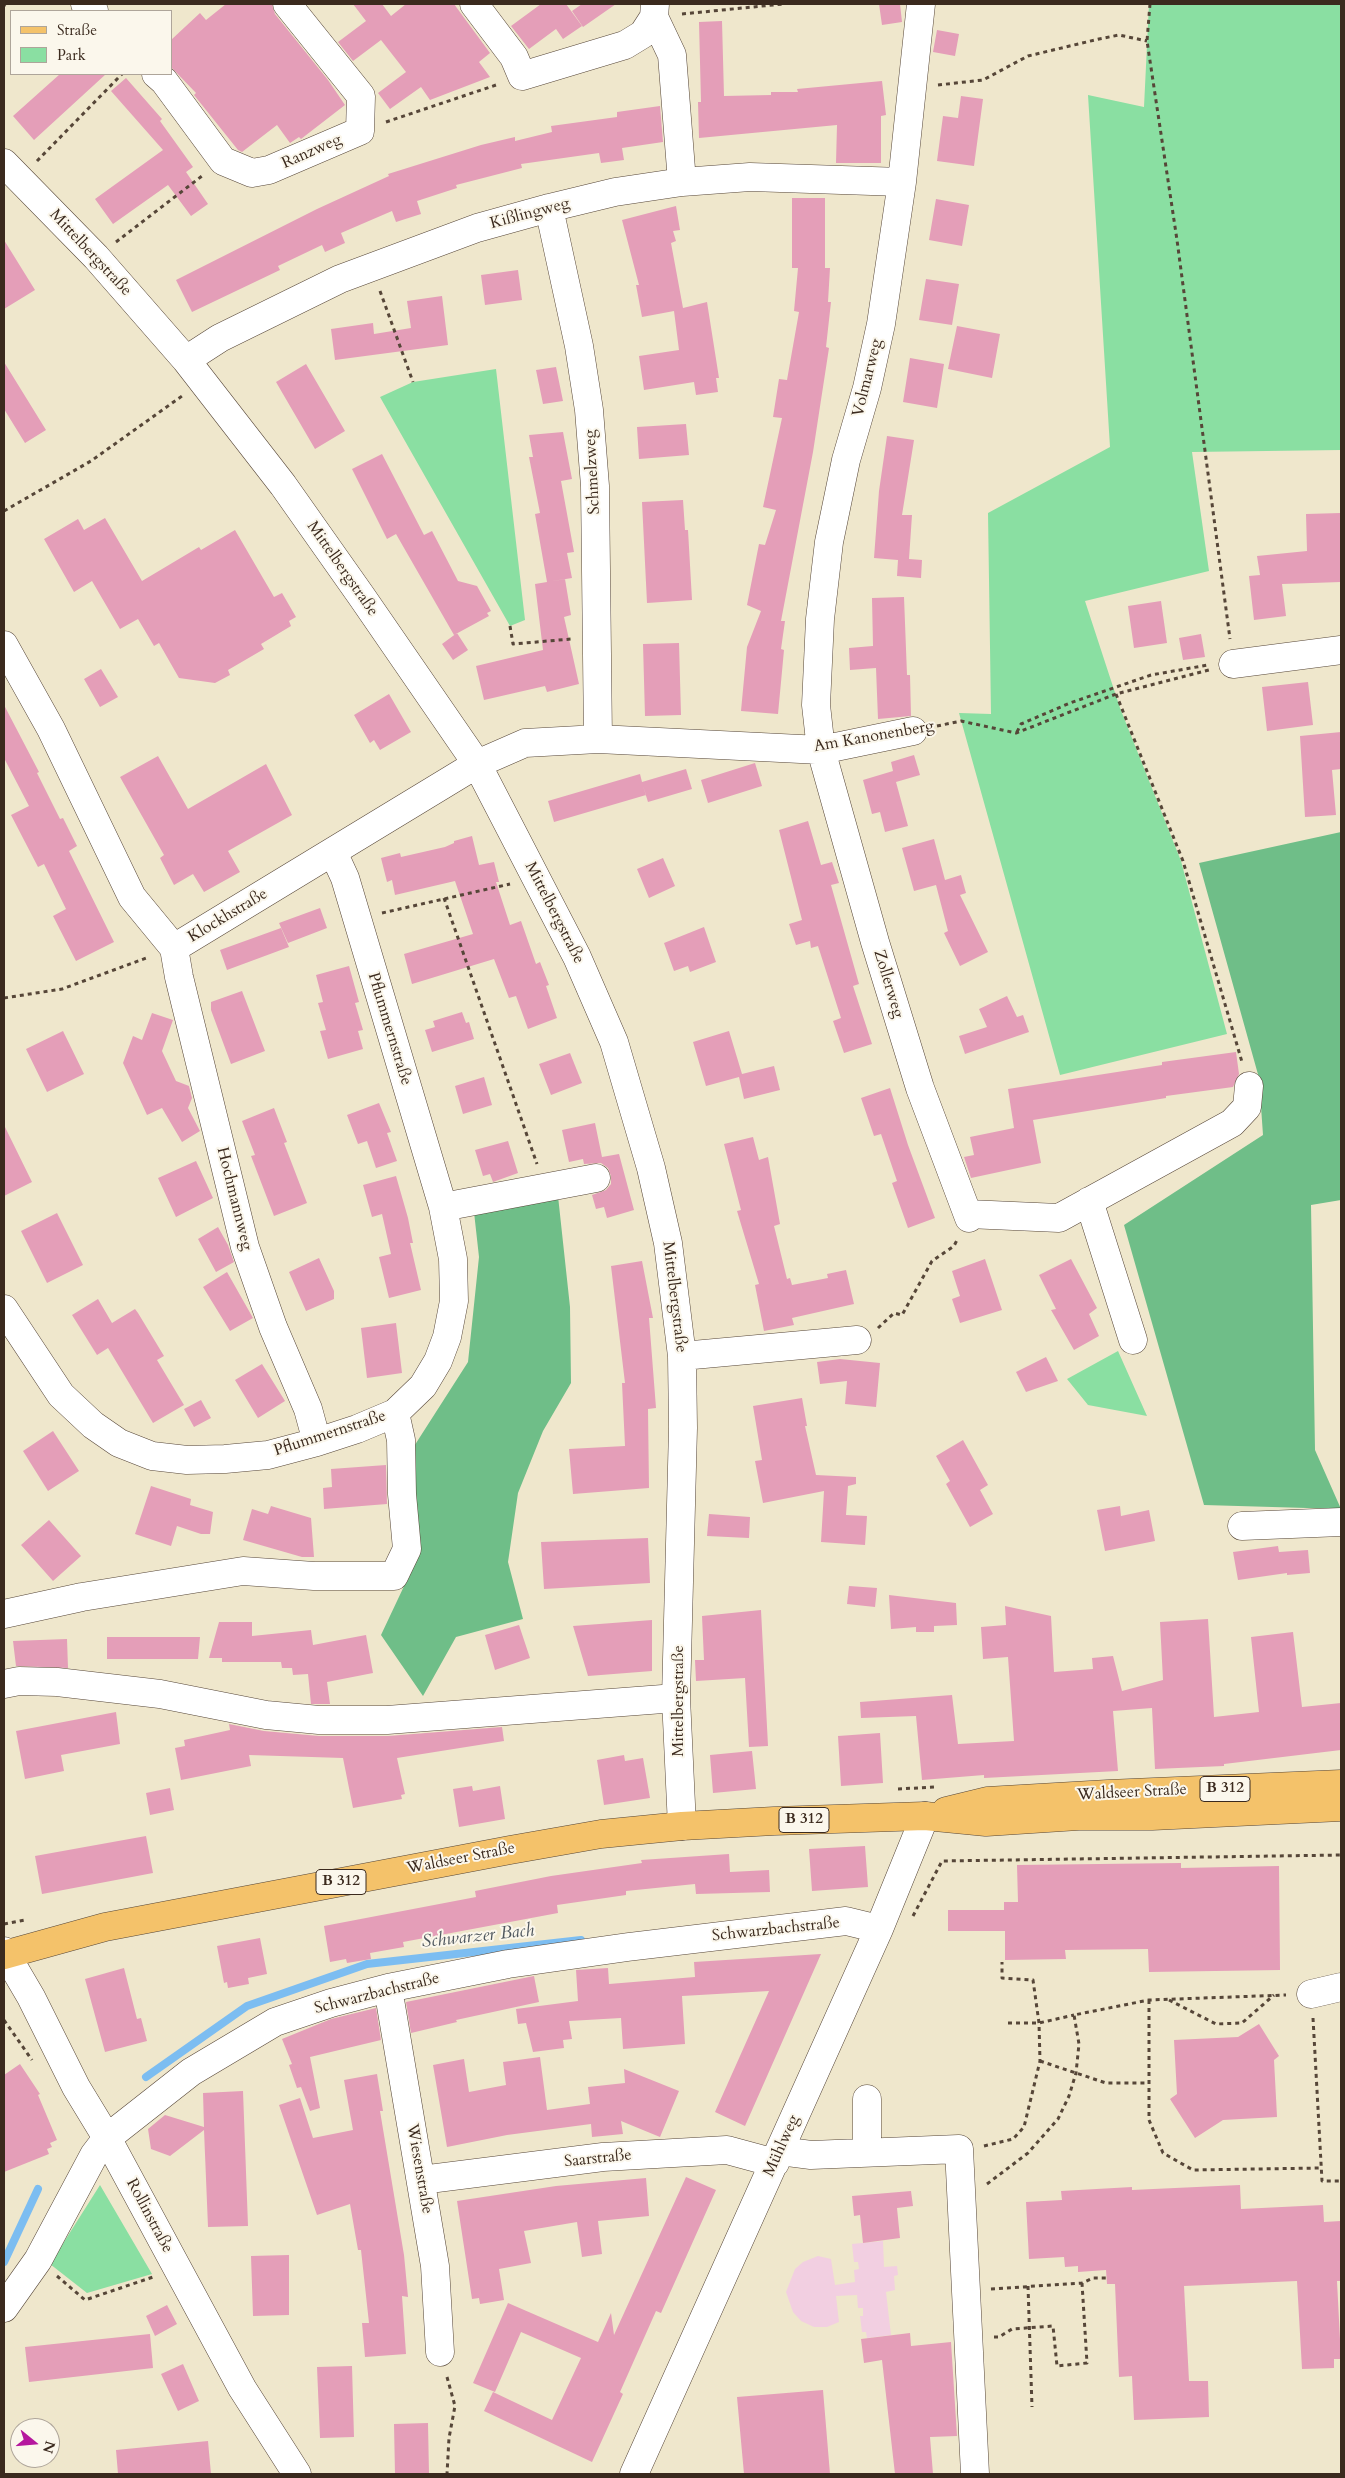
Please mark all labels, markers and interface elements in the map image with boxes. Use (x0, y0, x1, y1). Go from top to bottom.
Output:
legend (10, 10, 172, 75)
text: Straße (57, 20, 97, 40)
text: Park (57, 45, 86, 65)
street label: Ranzweg (279, 130, 345, 174)
street label: Kißlingweg (488, 194, 572, 234)
street label: Mittelbergstraße (45, 206, 135, 300)
street label: Volmarweg (849, 337, 887, 419)
street label: Schmelzweg (581, 429, 605, 515)
street label: Mittelbergstraße (302, 518, 382, 620)
street label: Am Kanonenberg (812, 717, 936, 757)
street label: Mittelbergstraße (520, 859, 588, 967)
street label: Klockhstraße (185, 885, 271, 947)
street label: Zollerweg (869, 948, 907, 1020)
street label: Pflummernstraße (363, 970, 415, 1088)
street label: Hochmannweg (212, 1145, 256, 1253)
street label: Mittelbergstraße (658, 1240, 690, 1354)
street label: Pflummernstraße (272, 1407, 388, 1461)
street label: Mittelbergstraße (669, 1645, 689, 1757)
road number: B 312 (1200, 1776, 1250, 1802)
street label: Waldseer Straße (1077, 1781, 1187, 1805)
road number: B 312 (779, 1808, 829, 1832)
street label: Waldseer Straße (405, 1839, 517, 1879)
road number: B 312 (316, 1870, 366, 1894)
street label: Schwarzbachstraße (711, 1914, 841, 1946)
water label: Schwarzer Bach (421, 1920, 535, 1954)
street label: Schwarzbachstraße (312, 1969, 442, 2019)
street label: Mühlweg (760, 2112, 804, 2180)
street label: Wiesenstraße (402, 2122, 436, 2216)
street label: Saarstraße (563, 2146, 633, 2172)
street label: Rollinstraße (121, 2176, 177, 2256)
north arrow (10, 2418, 60, 2468)
text: N (38, 2439, 60, 2456)

